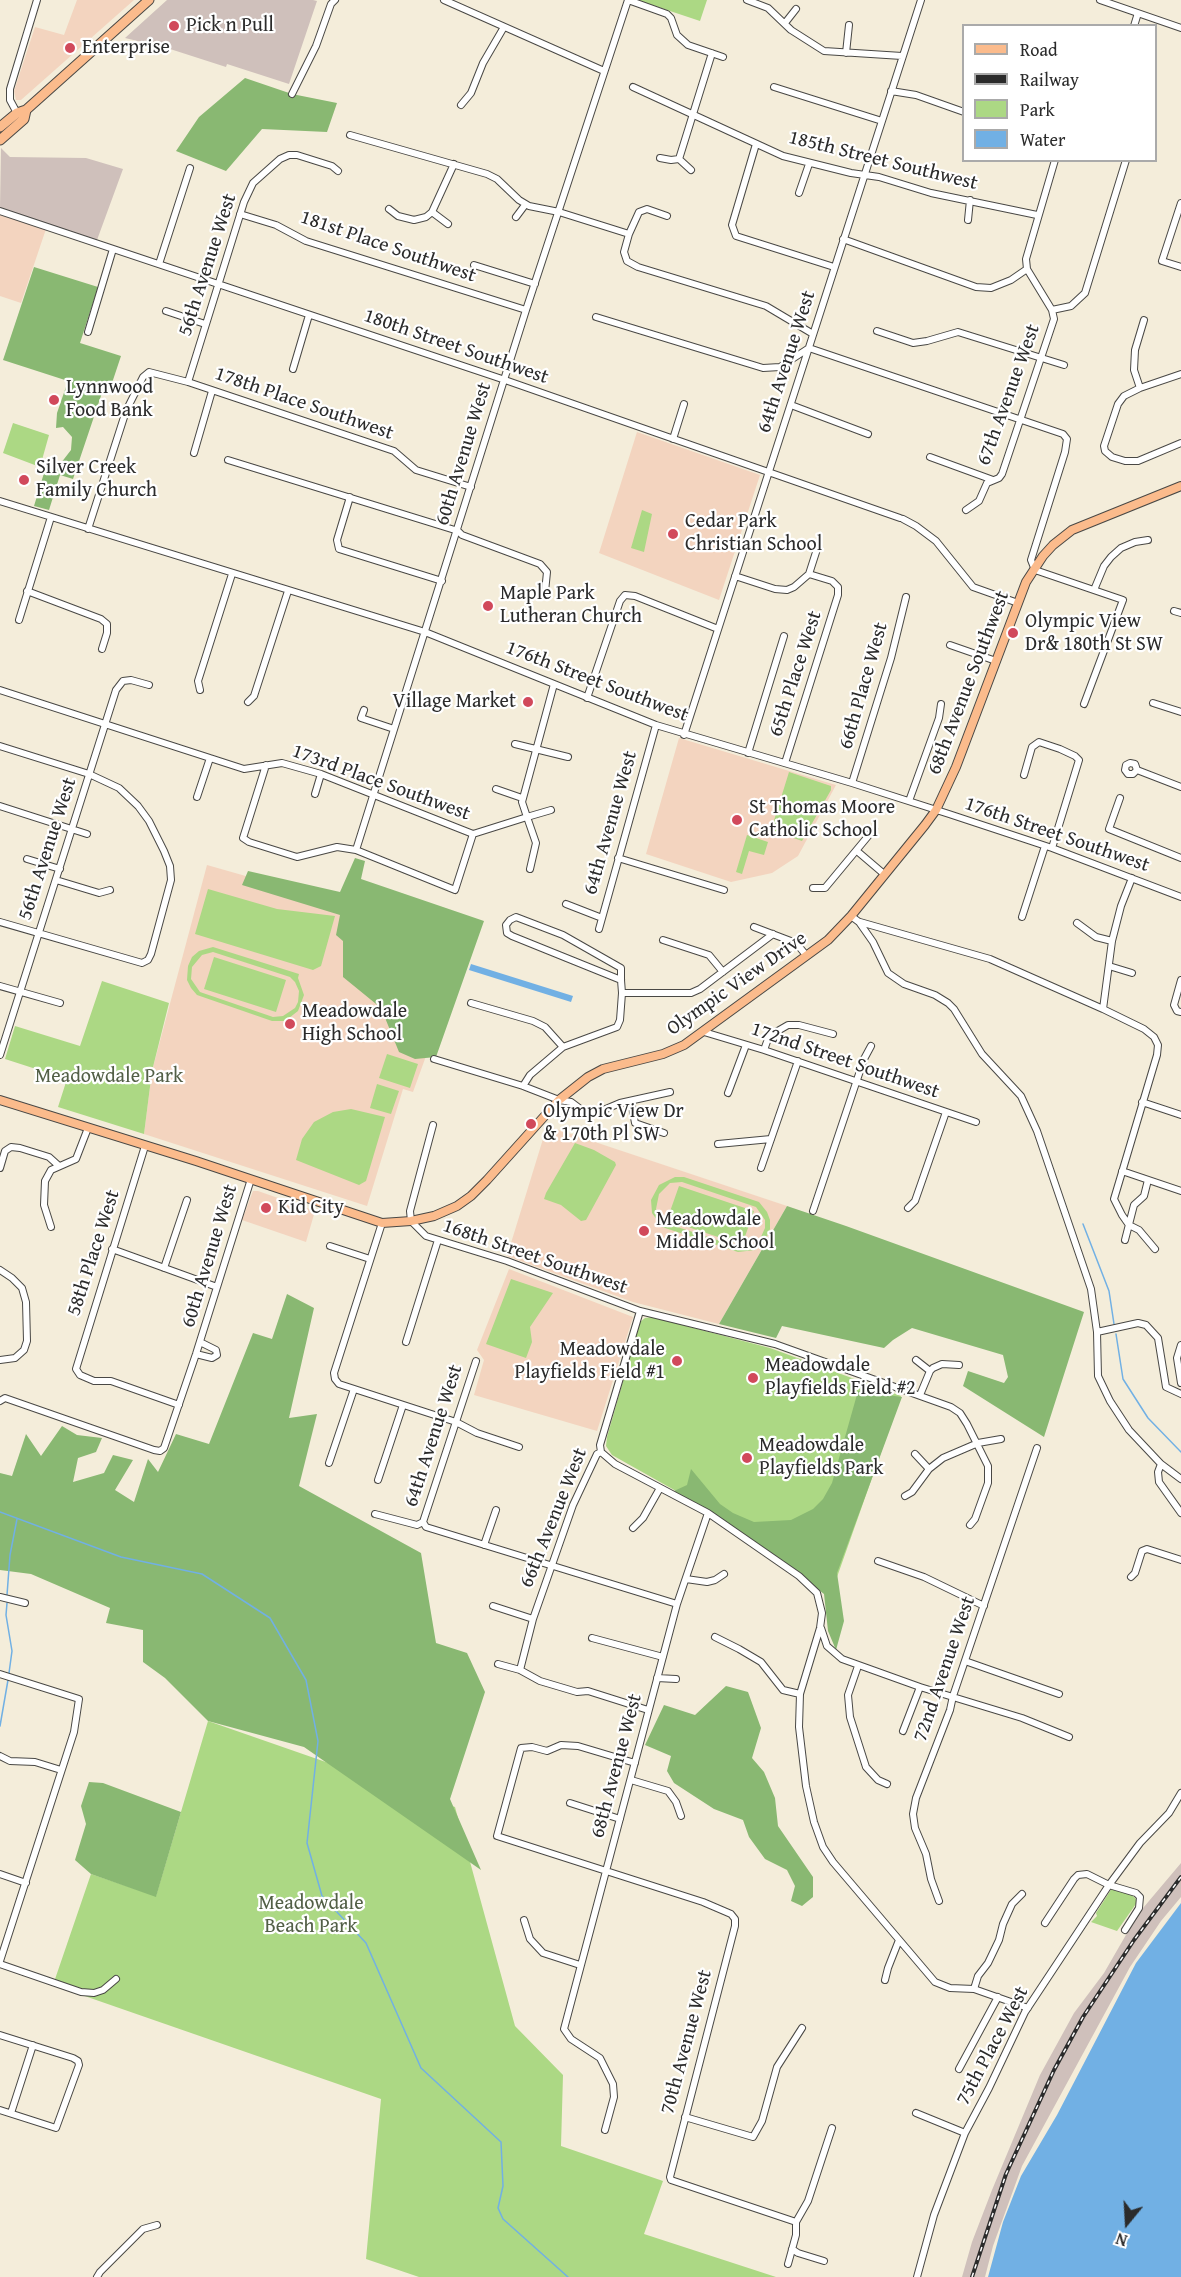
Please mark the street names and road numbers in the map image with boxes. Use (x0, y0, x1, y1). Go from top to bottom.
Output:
street label: 185th Street Southwest (786, 126, 980, 196)
street label: 56th Avenue West (174, 191, 242, 339)
street label: 181st Place Southwest (297, 206, 479, 288)
street label: 64th Avenue West (753, 288, 821, 436)
street label: 180th Street Southwest (360, 304, 552, 390)
street label: 67th Avenue West (972, 321, 1046, 469)
street label: 178th Place Southwest (212, 362, 396, 446)
street label: 60th Avenue West (431, 380, 497, 528)
street label: 68th Avenue Southwest (923, 588, 1015, 778)
street label: 65th Place West (764, 608, 828, 740)
street label: 66th Place West (834, 620, 894, 752)
street label: 176th Street Southwest (502, 636, 692, 728)
street label: 173rd Place Southwest (289, 740, 473, 826)
street label: 64th Avenue West (579, 748, 643, 898)
street label: 56th Avenue West (14, 775, 82, 923)
street label: 176th Street Southwest (961, 792, 1153, 878)
street label: Olympic View Drive (662, 927, 812, 1041)
street label: 172nd Street Southwest (748, 1018, 942, 1104)
street label: 60th Avenue West (177, 1182, 243, 1330)
street label: 58th Place West (62, 1187, 126, 1319)
street label: 168th Street Southwest (439, 1214, 631, 1300)
street label: 64th Avenue West (400, 1362, 468, 1510)
street label: 66th Avenue West (515, 1445, 593, 1591)
street label: 72nd Avenue West (909, 1593, 981, 1745)
street label: 68th Avenue West (586, 1691, 648, 1841)
street label: 70th Avenue West (656, 1967, 718, 2117)
street label: 75th Place West (952, 1983, 1034, 2109)

